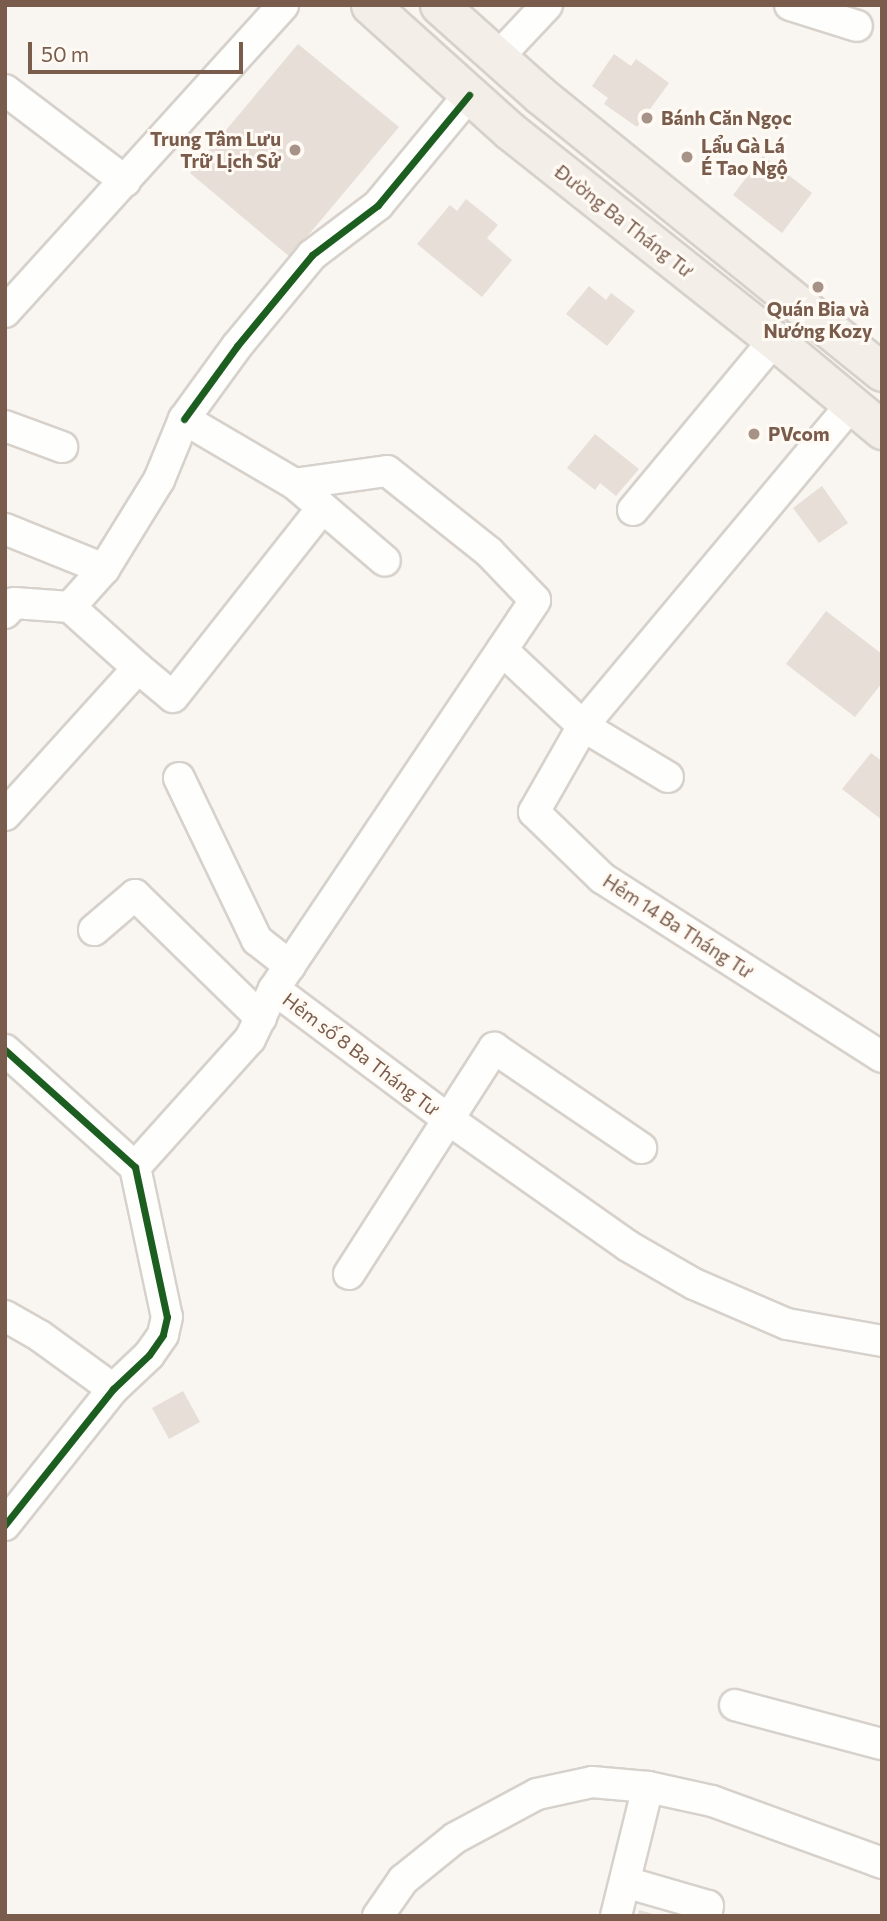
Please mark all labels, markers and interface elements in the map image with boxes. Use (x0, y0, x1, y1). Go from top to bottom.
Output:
scale bar (32, 28, 247, 72)
text: 50 m (41, 41, 89, 66)
place label: Bánh Căn Ngọc (661, 107, 792, 129)
marker: Bánh Căn Ngọc (639, 110, 655, 126)
place label: Trung Tâm Lưu Trữ Lịch Sử (150, 128, 281, 172)
place label: Lẩu Gà Lá É Tao Ngộ (701, 135, 788, 179)
marker: Trung Tâm Lưu Trữ Lịch Sử (287, 142, 303, 158)
marker: Lẩu Gà Lá É Tao Ngộ (679, 149, 695, 165)
street label: Đường Ba Tháng Tư (550, 160, 698, 282)
marker: Quán Bia và Nướng Kozy (810, 279, 826, 295)
place label: Quán Bia và Nướng Kozy (764, 298, 872, 342)
place label: PVcom (768, 423, 830, 445)
marker: PVcom (746, 426, 762, 442)
street label: Hẻm 14 Ba Tháng Tư (599, 869, 757, 983)
street label: Hẻm số 8 Ba Tháng Tư (278, 988, 444, 1120)

